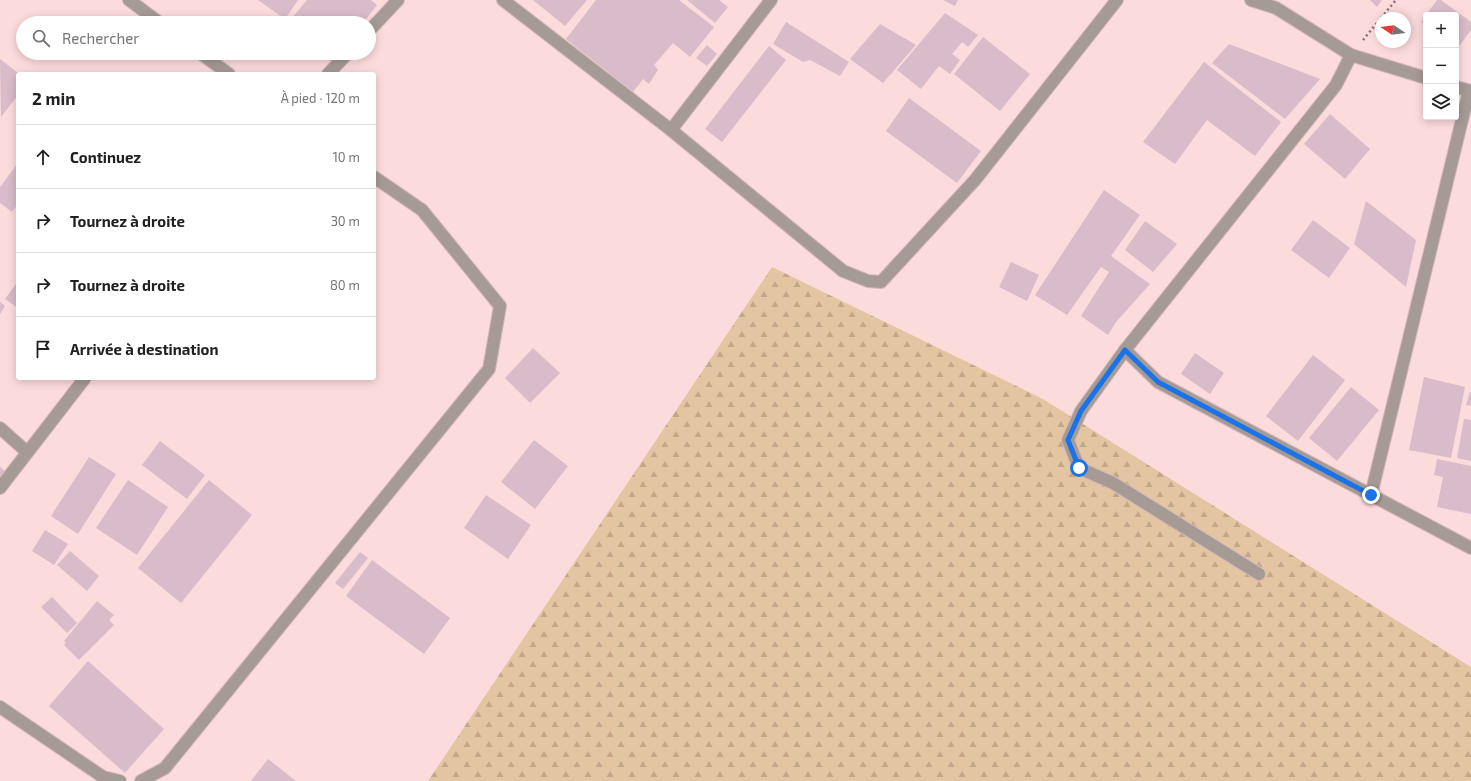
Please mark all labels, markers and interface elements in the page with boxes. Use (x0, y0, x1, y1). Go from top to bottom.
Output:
north arrow (1375, 12, 1411, 48)
map controls (1423, 12, 1459, 120)
button: + (1423, 12, 1459, 48)
search box (16, 16, 376, 60)
icon: search (30, 27, 52, 49)
text: Rechercher (62, 29, 139, 47)
button: − (1423, 48, 1459, 84)
button: layers (1423, 84, 1459, 120)
text: 2 min (32, 88, 75, 108)
text: À pied · 120 m (281, 90, 360, 106)
icon: ahead (32, 146, 54, 168)
text: Continuez (70, 148, 141, 166)
text: 10 m (333, 149, 360, 165)
icon: right (32, 210, 54, 232)
text: Tournez à droite (70, 212, 185, 230)
text: 30 m (331, 213, 360, 229)
icon: right (32, 274, 54, 296)
text: Tournez à droite (70, 276, 185, 294)
text: 80 m (330, 277, 360, 293)
icon: arrive (32, 338, 54, 360)
text: Arrivée à destination (70, 340, 218, 358)
route start (1070, 459, 1088, 477)
route end (1362, 486, 1380, 504)

